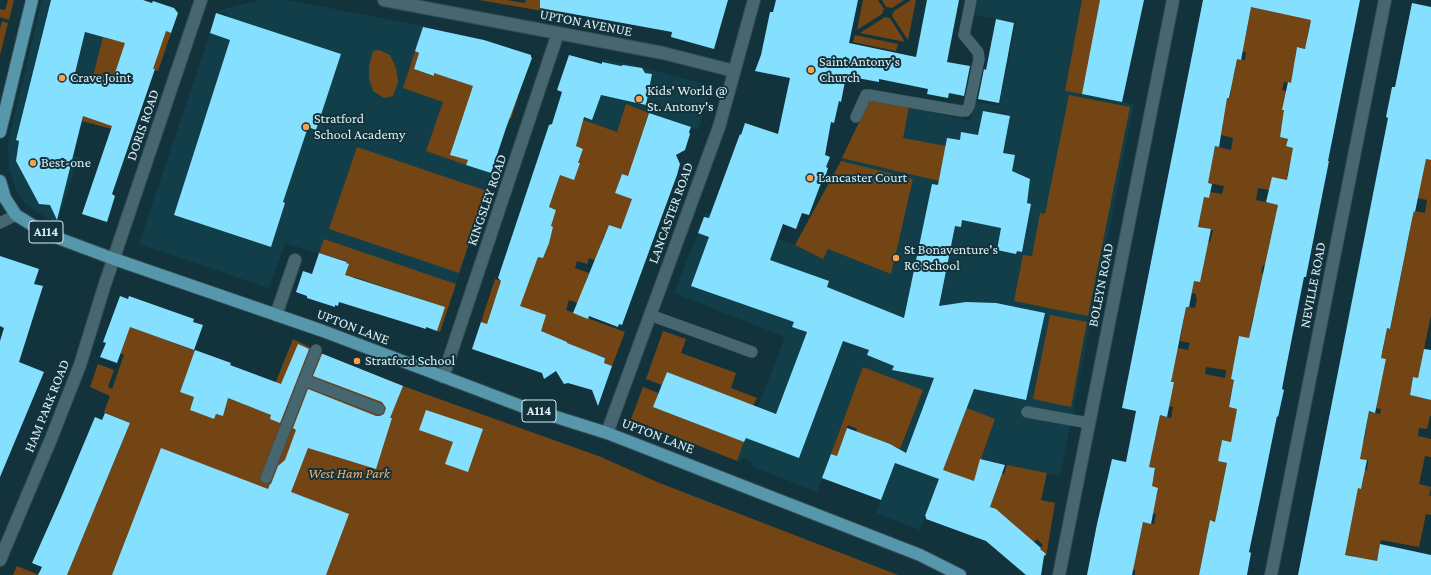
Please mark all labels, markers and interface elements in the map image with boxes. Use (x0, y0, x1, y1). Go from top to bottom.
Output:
street label: UPTON AVENUE (538, 6, 634, 40)
place label: Saint Antony's Church (819, 54, 900, 86)
marker: Saint Antony's Church (806, 65, 816, 75)
place label: Crave Joint (70, 70, 131, 86)
marker: Crave Joint (57, 73, 67, 83)
place label: Kids' World @ St. Antony's (647, 83, 728, 116)
street label: DORIS ROAD (123, 87, 163, 163)
marker: Kids' World @ St. Antony's (634, 94, 644, 104)
place label: Stratford School Academy (314, 111, 405, 144)
marker: Stratford School Academy (301, 122, 311, 132)
street label: KINGSLEY ROAD (464, 152, 510, 248)
place label: Best-one (41, 155, 91, 171)
marker: Best-one (28, 158, 38, 168)
street label: LANCASTER ROAD (645, 160, 697, 266)
place label: Lancaster Court (818, 170, 907, 186)
marker: Lancaster Court (805, 173, 815, 183)
road number: A114 (29, 221, 63, 243)
street label: NEVILLE ROAD (1296, 241, 1330, 329)
place label: St Bonaventure's RC School (904, 242, 998, 274)
street label: BOLEYN ROAD (1085, 242, 1117, 328)
marker: St Bonaventure's RC School (891, 253, 901, 263)
street label: UPTON LANE (314, 305, 392, 349)
place label: Stratford School (365, 353, 455, 369)
marker: Stratford School (352, 356, 362, 366)
street label: HAM PARK ROAD (21, 357, 73, 455)
road number: A114 (522, 400, 556, 422)
street label: UPTON LANE (619, 414, 697, 458)
park label: West Ham Park (308, 466, 390, 482)

